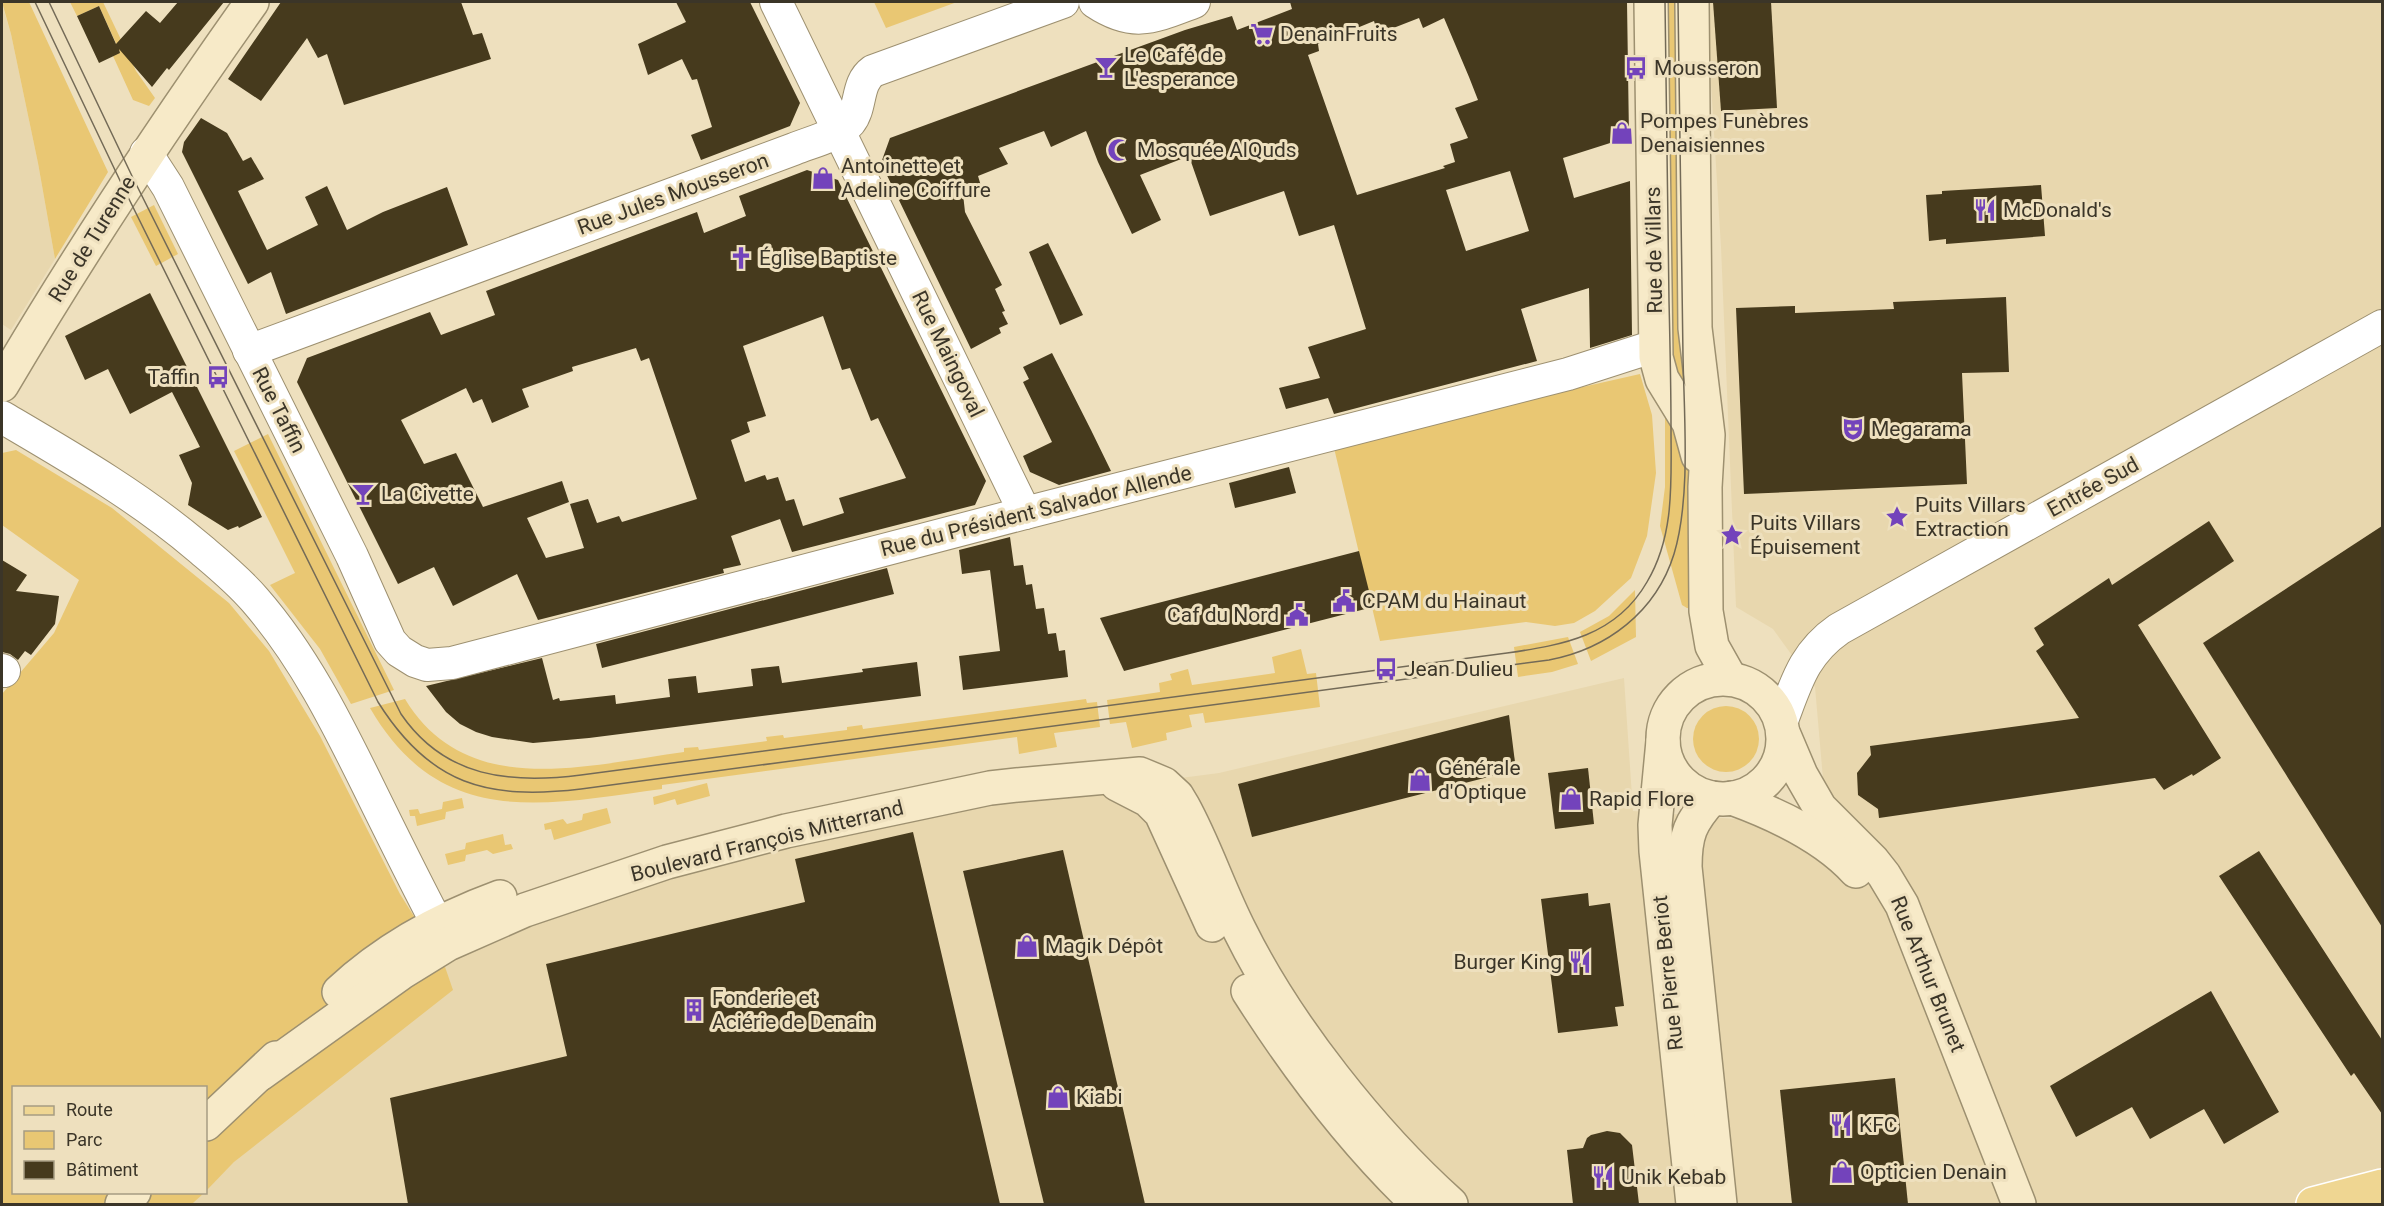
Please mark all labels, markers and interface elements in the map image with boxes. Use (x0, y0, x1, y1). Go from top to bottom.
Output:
supermarket icon: DenainFruits (1249, 21, 1275, 47)
place label: DenainFruits (1280, 22, 1398, 46)
place label: Le Café de L'esperance (1124, 43, 1235, 91)
bar icon: Le Café de L'esperance (1093, 54, 1119, 80)
bus stop icon: Mousseron (1623, 55, 1649, 81)
place label: Mousseron (1654, 56, 1759, 80)
place label: Pompes Funèbres Denaisiennes (1640, 109, 1809, 157)
shop icon: Pompes Funèbres Denaisiennes (1609, 120, 1635, 146)
mosque icon: Mosquée AlQuds (1106, 137, 1132, 163)
place label: Mosquée AlQuds (1137, 138, 1297, 162)
street label: Rue Jules Mousseron (574, 148, 772, 240)
place label: Antoinette et Adeline Coiffure (841, 154, 991, 202)
shop icon: Antoinette et Adeline Coiffure (810, 165, 836, 191)
street label: Rue de Turenne (44, 172, 140, 306)
street label: Rue de Villars (1641, 186, 1667, 314)
restaurant icon: McDonald's (1972, 197, 1998, 223)
place label: McDonald's (2003, 198, 2112, 222)
church icon: Église Baptiste (728, 245, 754, 271)
place label: Église Baptiste (759, 246, 897, 270)
street label: Rue Maingoval (907, 287, 989, 421)
street label: Rue Taffin (247, 363, 311, 457)
bus stop icon: Taffin (205, 364, 231, 390)
place label: Taffin (148, 365, 200, 389)
theatre icon: Megarama (1840, 416, 1866, 442)
place label: Megarama (1871, 417, 1972, 441)
street label: Entrée Sud (2043, 452, 2143, 522)
street label: Rue du Président Salvador Allende (878, 461, 1194, 561)
bar icon: La Civette (350, 481, 376, 507)
place label: La Civette (381, 482, 474, 506)
place label: Puits Villars Extraction (1915, 493, 2026, 541)
place icon: Puits Villars Extraction (1884, 504, 1910, 530)
place label: Puits Villars Épuisement (1750, 511, 1861, 559)
place icon: Puits Villars Épuisement (1719, 522, 1745, 548)
public building icon: CPAM du Hainaut (1331, 588, 1357, 614)
place label: CPAM du Hainaut (1362, 589, 1526, 613)
public building icon: Caf du Nord (1284, 602, 1310, 628)
place label: Caf du Nord (1167, 603, 1279, 627)
bus stop icon: Jean Dulieu (1373, 656, 1399, 682)
place label: Jean Dulieu (1404, 657, 1513, 681)
place label: Générale d'Optique (1438, 756, 1526, 804)
shop icon: Générale d'Optique (1407, 767, 1433, 793)
shop icon: Rapid Flore (1558, 786, 1584, 812)
place label: Rapid Flore (1589, 787, 1694, 811)
street label: Boulevard François Mitterrand (628, 795, 906, 887)
street label: Rue Arthur Brunet (1886, 893, 1970, 1056)
street label: Rue Pierre Beriot (1648, 894, 1688, 1052)
shop icon: Magik Dépôt (1014, 933, 1040, 959)
place label: Magik Dépôt (1045, 934, 1163, 958)
restaurant icon: Burger King (1567, 949, 1593, 975)
place label: Burger King (1453, 950, 1562, 974)
place label: Fonderie et Aciérie de Denain (712, 986, 874, 1034)
building icon: Fonderie et Aciérie de Denain (681, 997, 707, 1023)
shop icon: Kiabi (1045, 1084, 1071, 1110)
place label: Kiabi (1076, 1085, 1123, 1109)
legend (12, 1086, 207, 1194)
text: Route (66, 1099, 113, 1120)
restaurant icon: KFC (1828, 1112, 1854, 1138)
place label: KFC (1859, 1113, 1897, 1137)
text: Parc (66, 1129, 102, 1150)
text: Bâtiment (66, 1159, 139, 1180)
shop icon: Opticien Denain (1829, 1159, 1855, 1185)
place label: Opticien Denain (1860, 1160, 2007, 1184)
restaurant icon: Unik Kebab (1590, 1164, 1616, 1190)
place label: Unik Kebab (1621, 1165, 1726, 1189)

